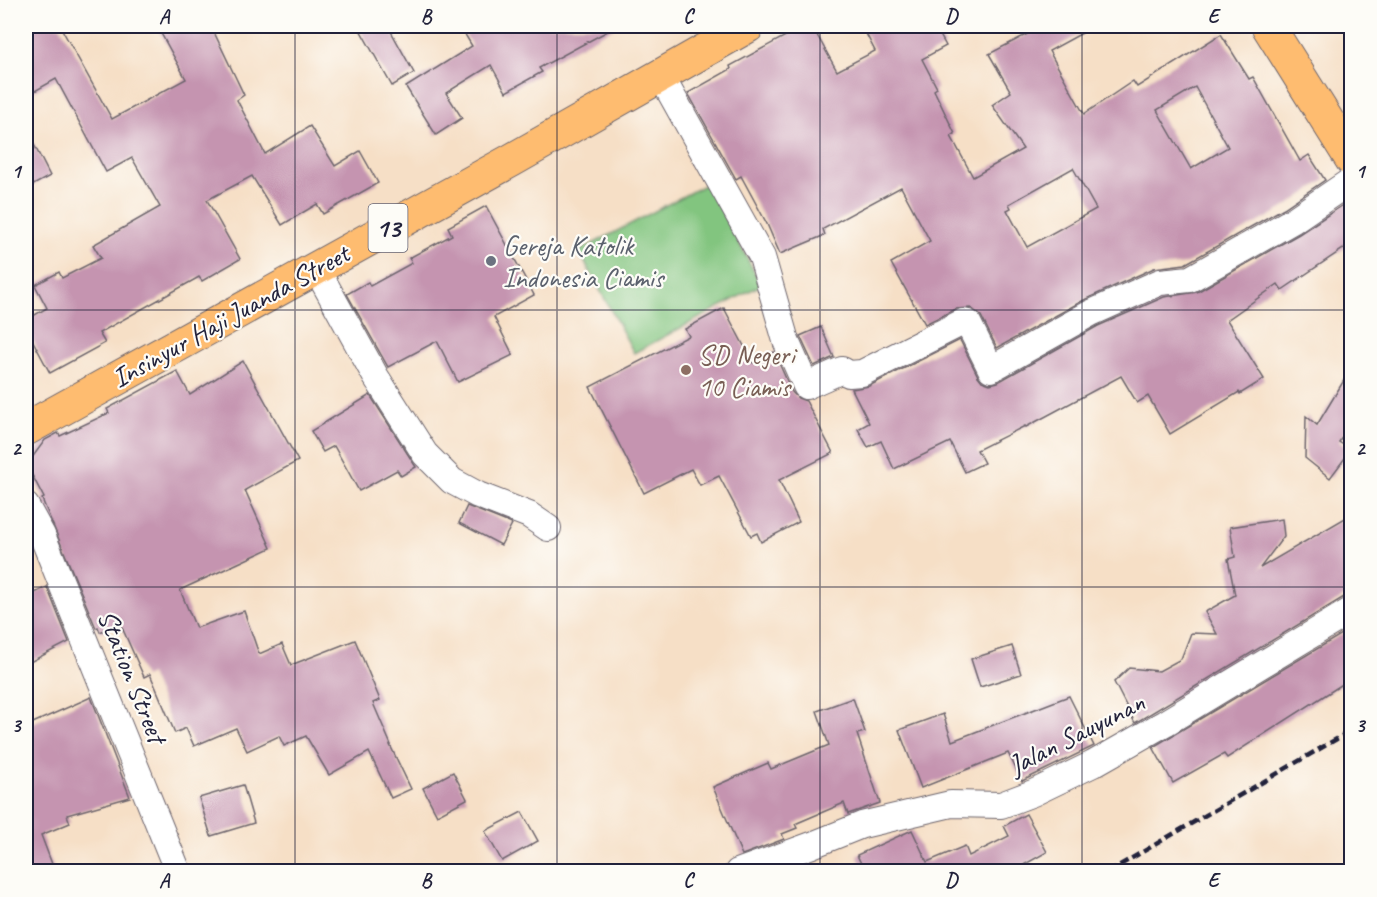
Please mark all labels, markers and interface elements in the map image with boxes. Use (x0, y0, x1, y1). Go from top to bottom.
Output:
text: A (159, 4, 171, 29)
text: B (421, 4, 433, 29)
text: C (683, 4, 695, 29)
text: D (945, 4, 959, 29)
text: E (1208, 4, 1222, 29)
text: 1 (12, 159, 23, 184)
text: 1 (1356, 159, 1367, 184)
road number: 13 (368, 204, 408, 252)
place label: Gereja Katolik Indonesia Ciamis (503, 228, 666, 295)
street label: Insinyur Haji Juanda Street (105, 234, 357, 395)
marker: Gereja Katolik Indonesia Ciamis (484, 254, 498, 268)
place label: SD Negeri 10 Ciamis (698, 337, 798, 404)
marker: SD Negeri 10 Ciamis (679, 363, 693, 377)
text: 2 (12, 436, 23, 461)
text: 2 (1356, 436, 1367, 461)
street label: Station Street (90, 605, 176, 751)
street label: Jalan Sauyunan (1001, 684, 1150, 784)
text: 3 (12, 713, 23, 738)
text: 3 (1356, 713, 1367, 738)
text: A (159, 868, 171, 893)
text: B (421, 868, 433, 893)
text: C (683, 868, 695, 893)
text: D (945, 868, 959, 893)
text: E (1208, 868, 1222, 893)

